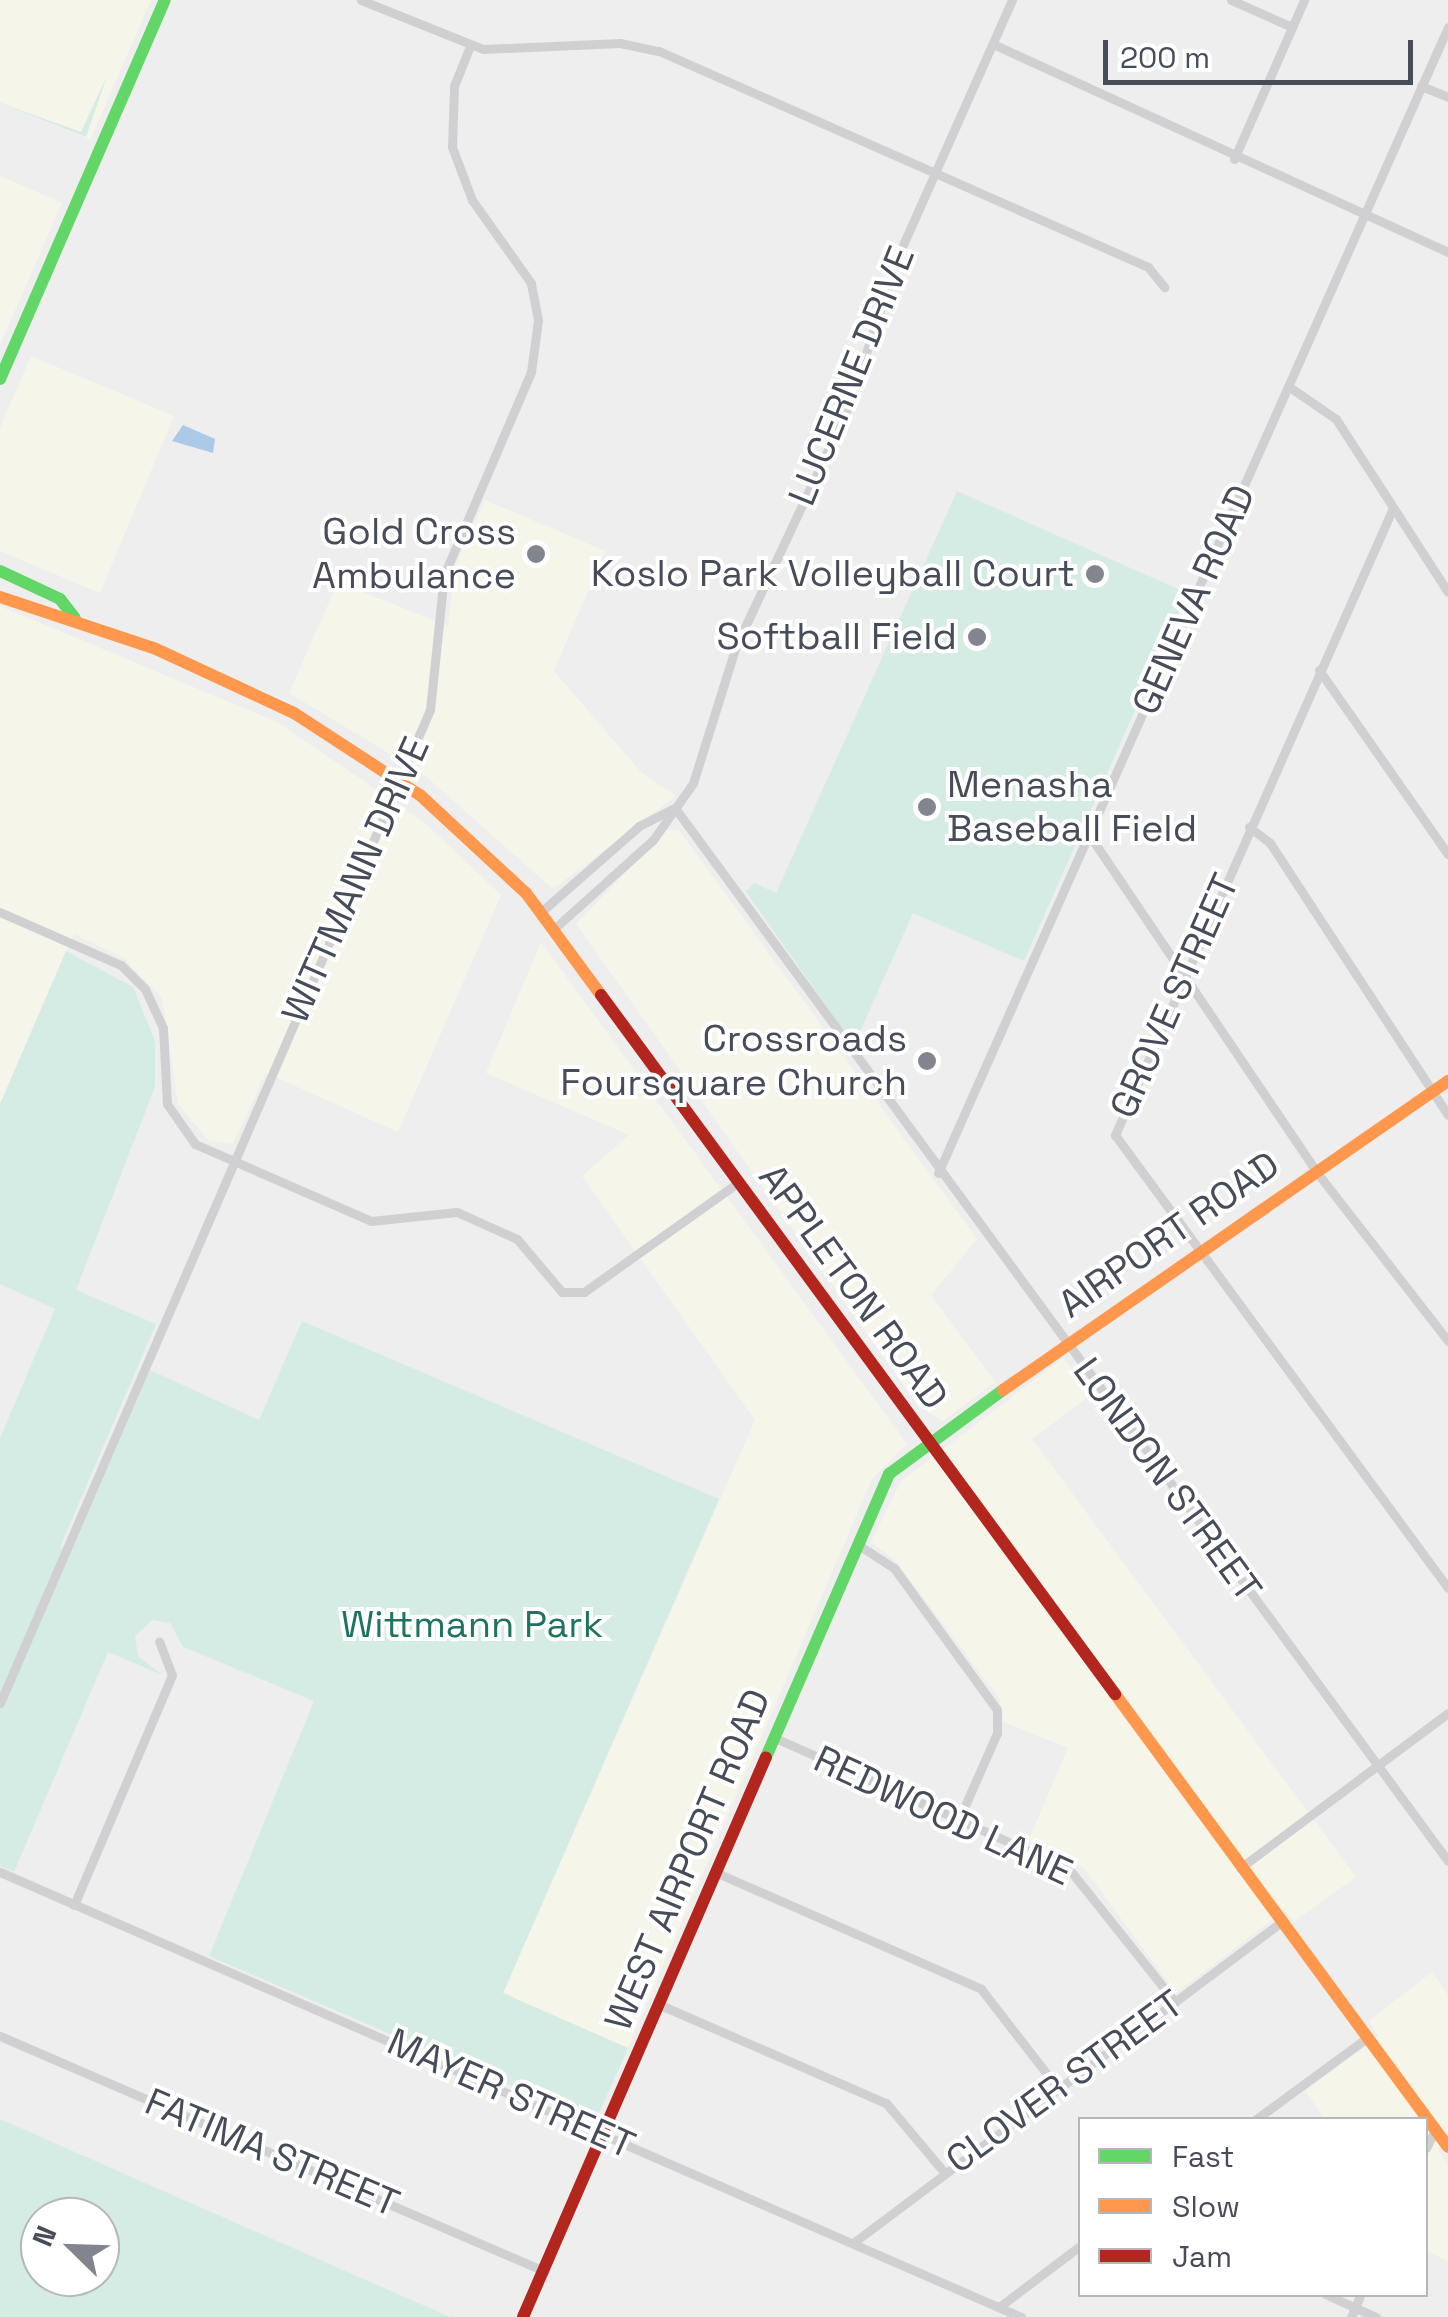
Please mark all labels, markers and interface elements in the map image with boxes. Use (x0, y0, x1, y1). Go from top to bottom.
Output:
scale bar (1108, 20, 1418, 82)
text: 200 m (1120, 38, 1210, 77)
street label: LUCERNE DRIVE (779, 240, 925, 512)
street label: GENEVA ROAD (1123, 478, 1265, 722)
place label: Gold Cross Ambulance (312, 509, 516, 598)
marker: Gold Cross Ambulance (525, 543, 547, 565)
place label: Koslo Park Volleyball Court (590, 551, 1075, 597)
marker: Koslo Park Volleyball Court (1084, 563, 1106, 585)
place label: Softball Field (717, 614, 957, 660)
marker: Softball Field (966, 626, 988, 648)
street label: WITTMANN DRIVE (273, 730, 439, 1030)
place label: Menasha Baseball Field (947, 762, 1197, 852)
marker: Menasha Baseball Field (916, 796, 938, 818)
street label: GROVE STREET (1101, 867, 1249, 1125)
place label: Crossroads Foursquare Church (560, 1016, 907, 1106)
marker: Crossroads Foursquare Church (916, 1050, 938, 1072)
street label: AIRPORT ROAD (1050, 1142, 1288, 1328)
street label: APPLETON ROAD (749, 1156, 957, 1418)
street label: LONDON STREET (1063, 1349, 1271, 1611)
park label: Wittmann Park (341, 1602, 603, 1648)
street label: WEST AIRPORT ROAD (595, 1682, 781, 2038)
street label: REDWOOD LANE (807, 1736, 1079, 1896)
street label: CLOVER STREET (938, 1981, 1192, 2183)
street label: MAYER STREET (380, 2019, 642, 2169)
street label: FATIMA STREET (138, 2079, 406, 2227)
legend (1078, 2117, 1428, 2297)
text: Fast (1172, 2137, 1234, 2176)
text: Slow (1172, 2187, 1240, 2226)
north arrow (20, 2197, 120, 2297)
text: N (24, 2220, 64, 2252)
text: Jam (1172, 2237, 1232, 2276)

